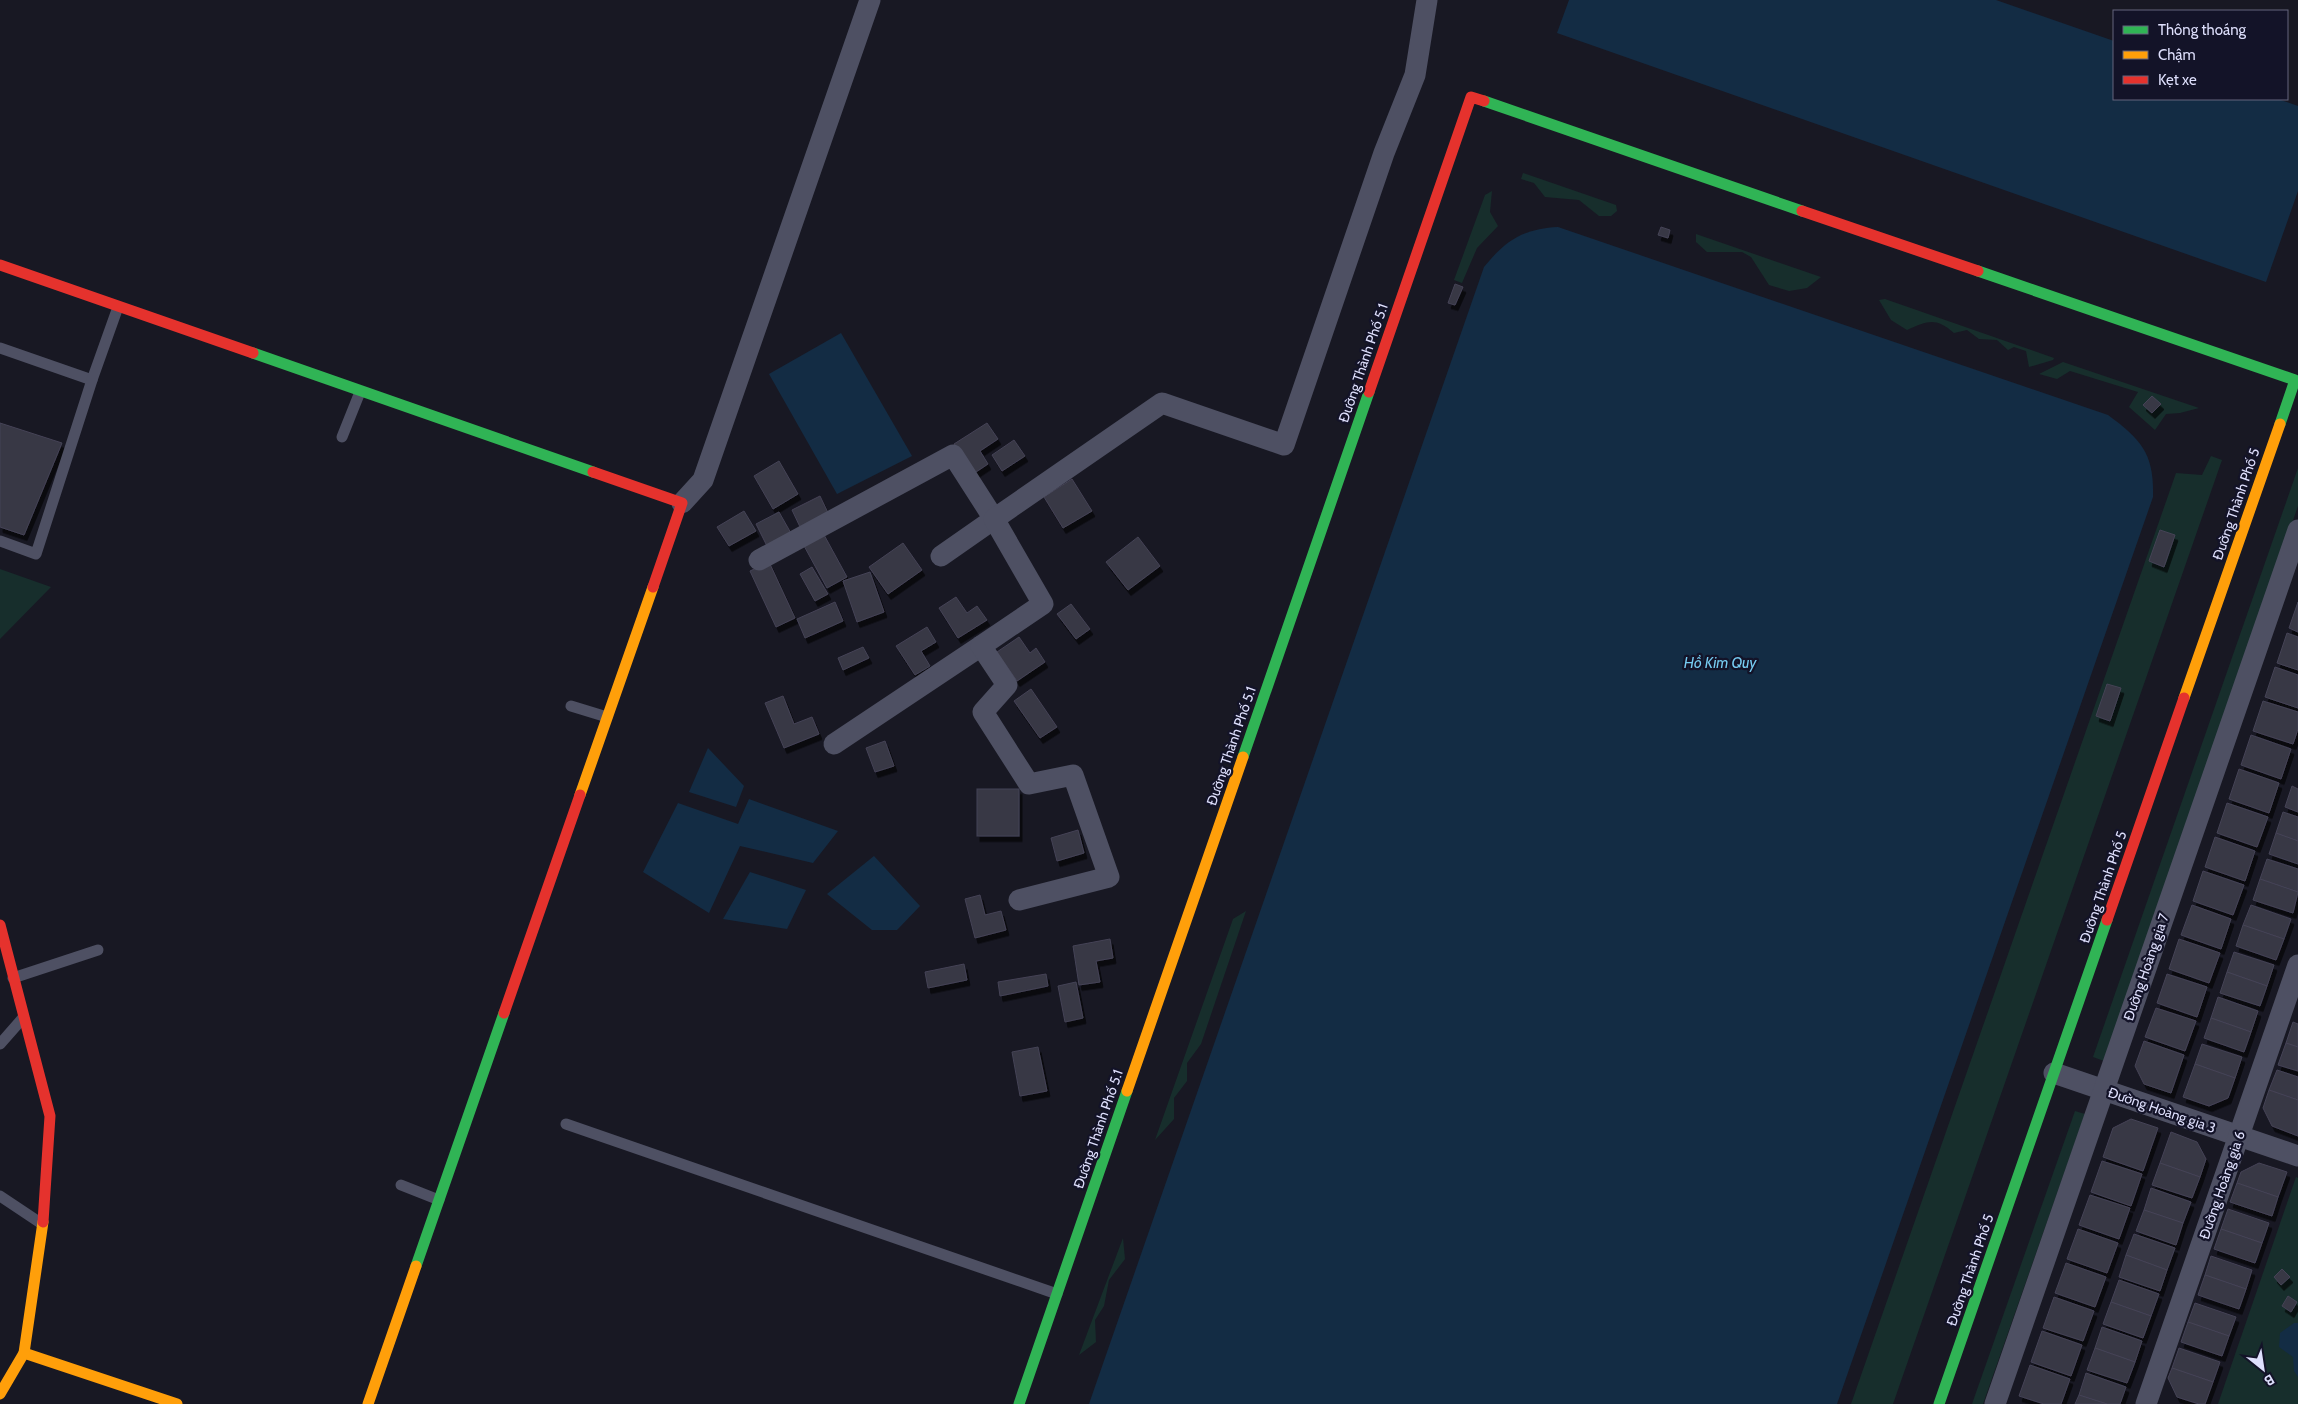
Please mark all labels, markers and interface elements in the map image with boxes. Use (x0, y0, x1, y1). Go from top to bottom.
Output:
legend (2113, 10, 2288, 100)
text: Thông thoáng (2158, 21, 2247, 39)
text: Chậm (2158, 46, 2196, 64)
text: Kẹt xe (2158, 71, 2197, 89)
street label: Đường Thành Phố 5.1 (1334, 301, 1392, 425)
street label: Đường Thành Phố 5 (2208, 446, 2264, 562)
water label: Hồ Kim Quy (1684, 654, 1757, 672)
street label: Đường Thành Phố 5.1 (1202, 684, 1260, 808)
street label: Đường Thành Phố 5 (2075, 829, 2131, 945)
street label: Đường Hoàng gia 7 (2119, 911, 2173, 1023)
street label: Đường Thành Phố 5.1 (1069, 1067, 1127, 1191)
street label: Đường Hoàng gia 3 (2106, 1083, 2218, 1137)
street label: Đường Hoàng gia 6 (2195, 1128, 2249, 1241)
street label: Đường Thành Phố 5 (1942, 1212, 1998, 1328)
north arrow (2238, 1344, 2288, 1394)
text: B (2261, 1370, 2278, 1390)

